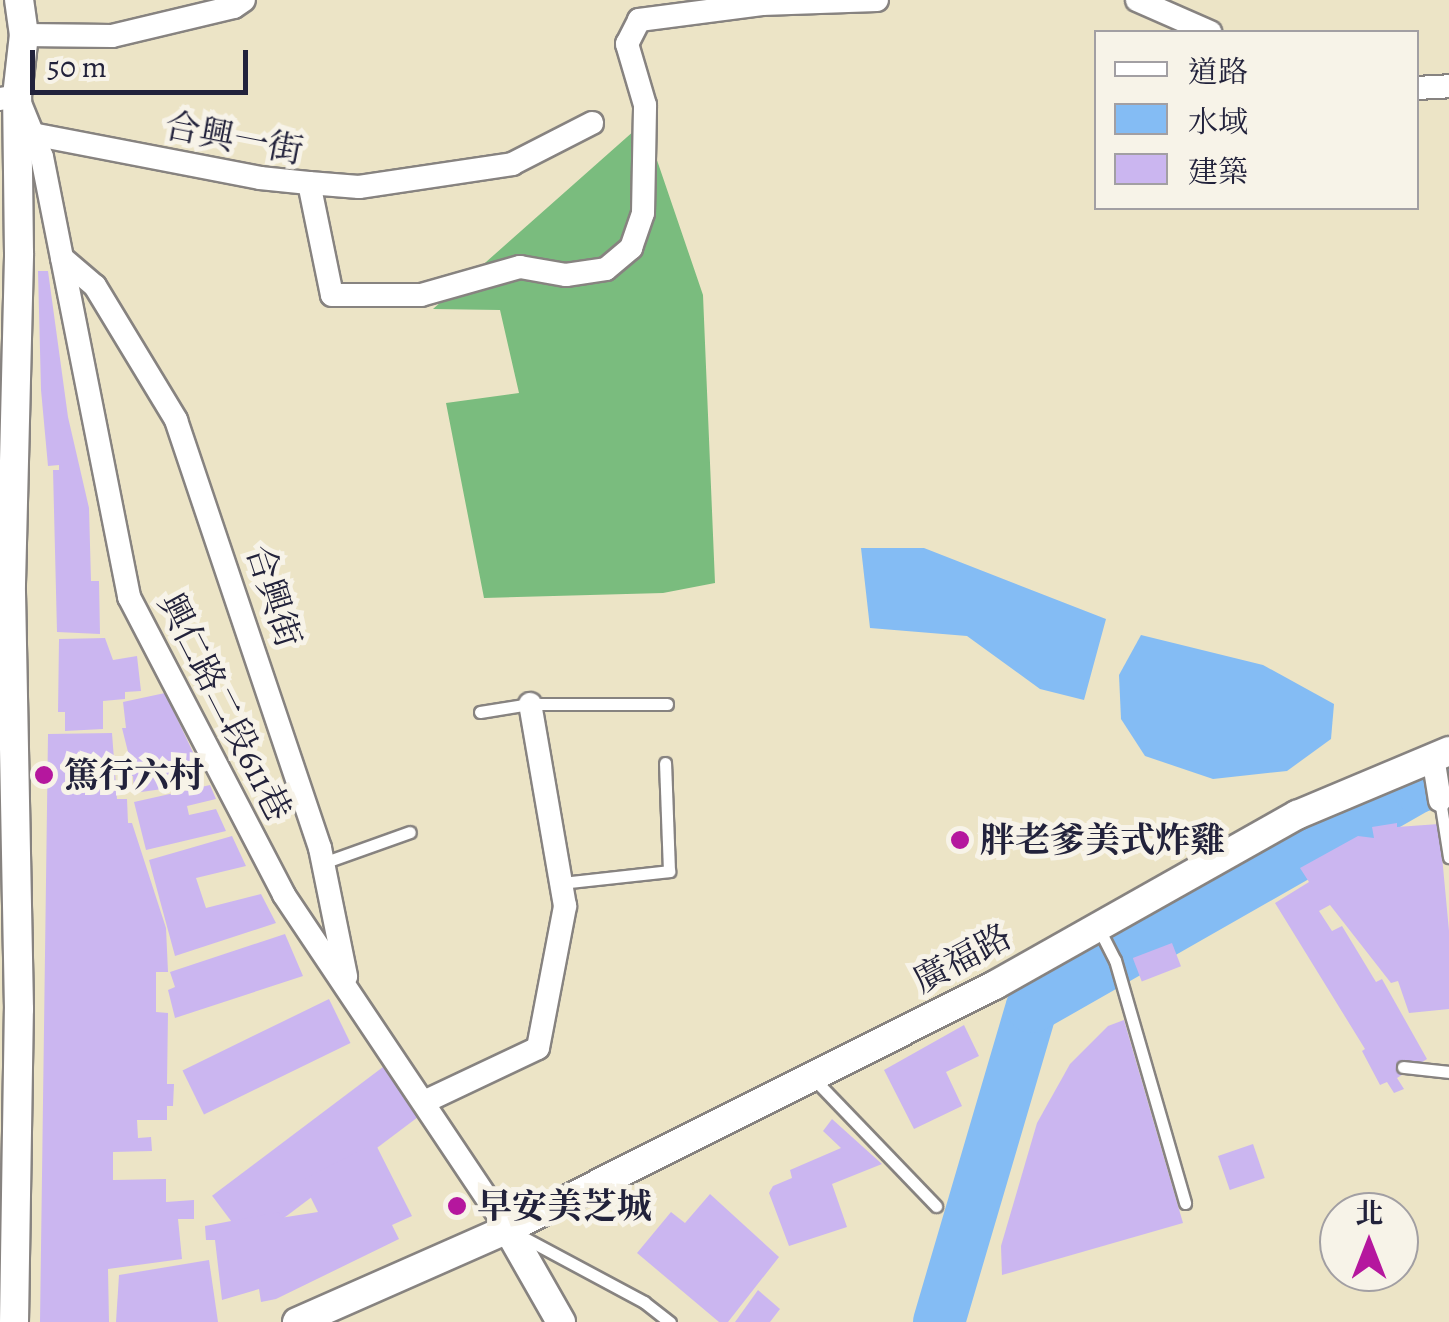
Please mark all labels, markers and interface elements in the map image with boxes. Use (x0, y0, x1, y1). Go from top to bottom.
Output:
scale bar (35, 30, 252, 92)
legend (1094, 30, 1419, 210)
text: 50 m (47, 47, 107, 87)
text: 道路 (1188, 52, 1248, 92)
text: 水域 (1188, 102, 1248, 142)
street label: 合興一街 (161, 104, 307, 172)
text: 建築 (1188, 152, 1248, 192)
street label: 合興街 (238, 540, 310, 652)
street label: 興仁路二段611巷 (150, 586, 300, 828)
place label: 篤行六村 (64, 754, 204, 796)
marker: 篤行六村 (33, 764, 55, 786)
place label: 胖老爹美式炸雞 (980, 819, 1225, 861)
marker: 胖老爹美式炸雞 (949, 829, 971, 851)
street label: 廣福路 (906, 915, 1018, 1001)
place label: 早安美芝城 (477, 1185, 652, 1227)
north arrow (1319, 1192, 1419, 1292)
marker: 早安美芝城 (446, 1195, 468, 1217)
text: 北 (1355, 1195, 1383, 1233)

